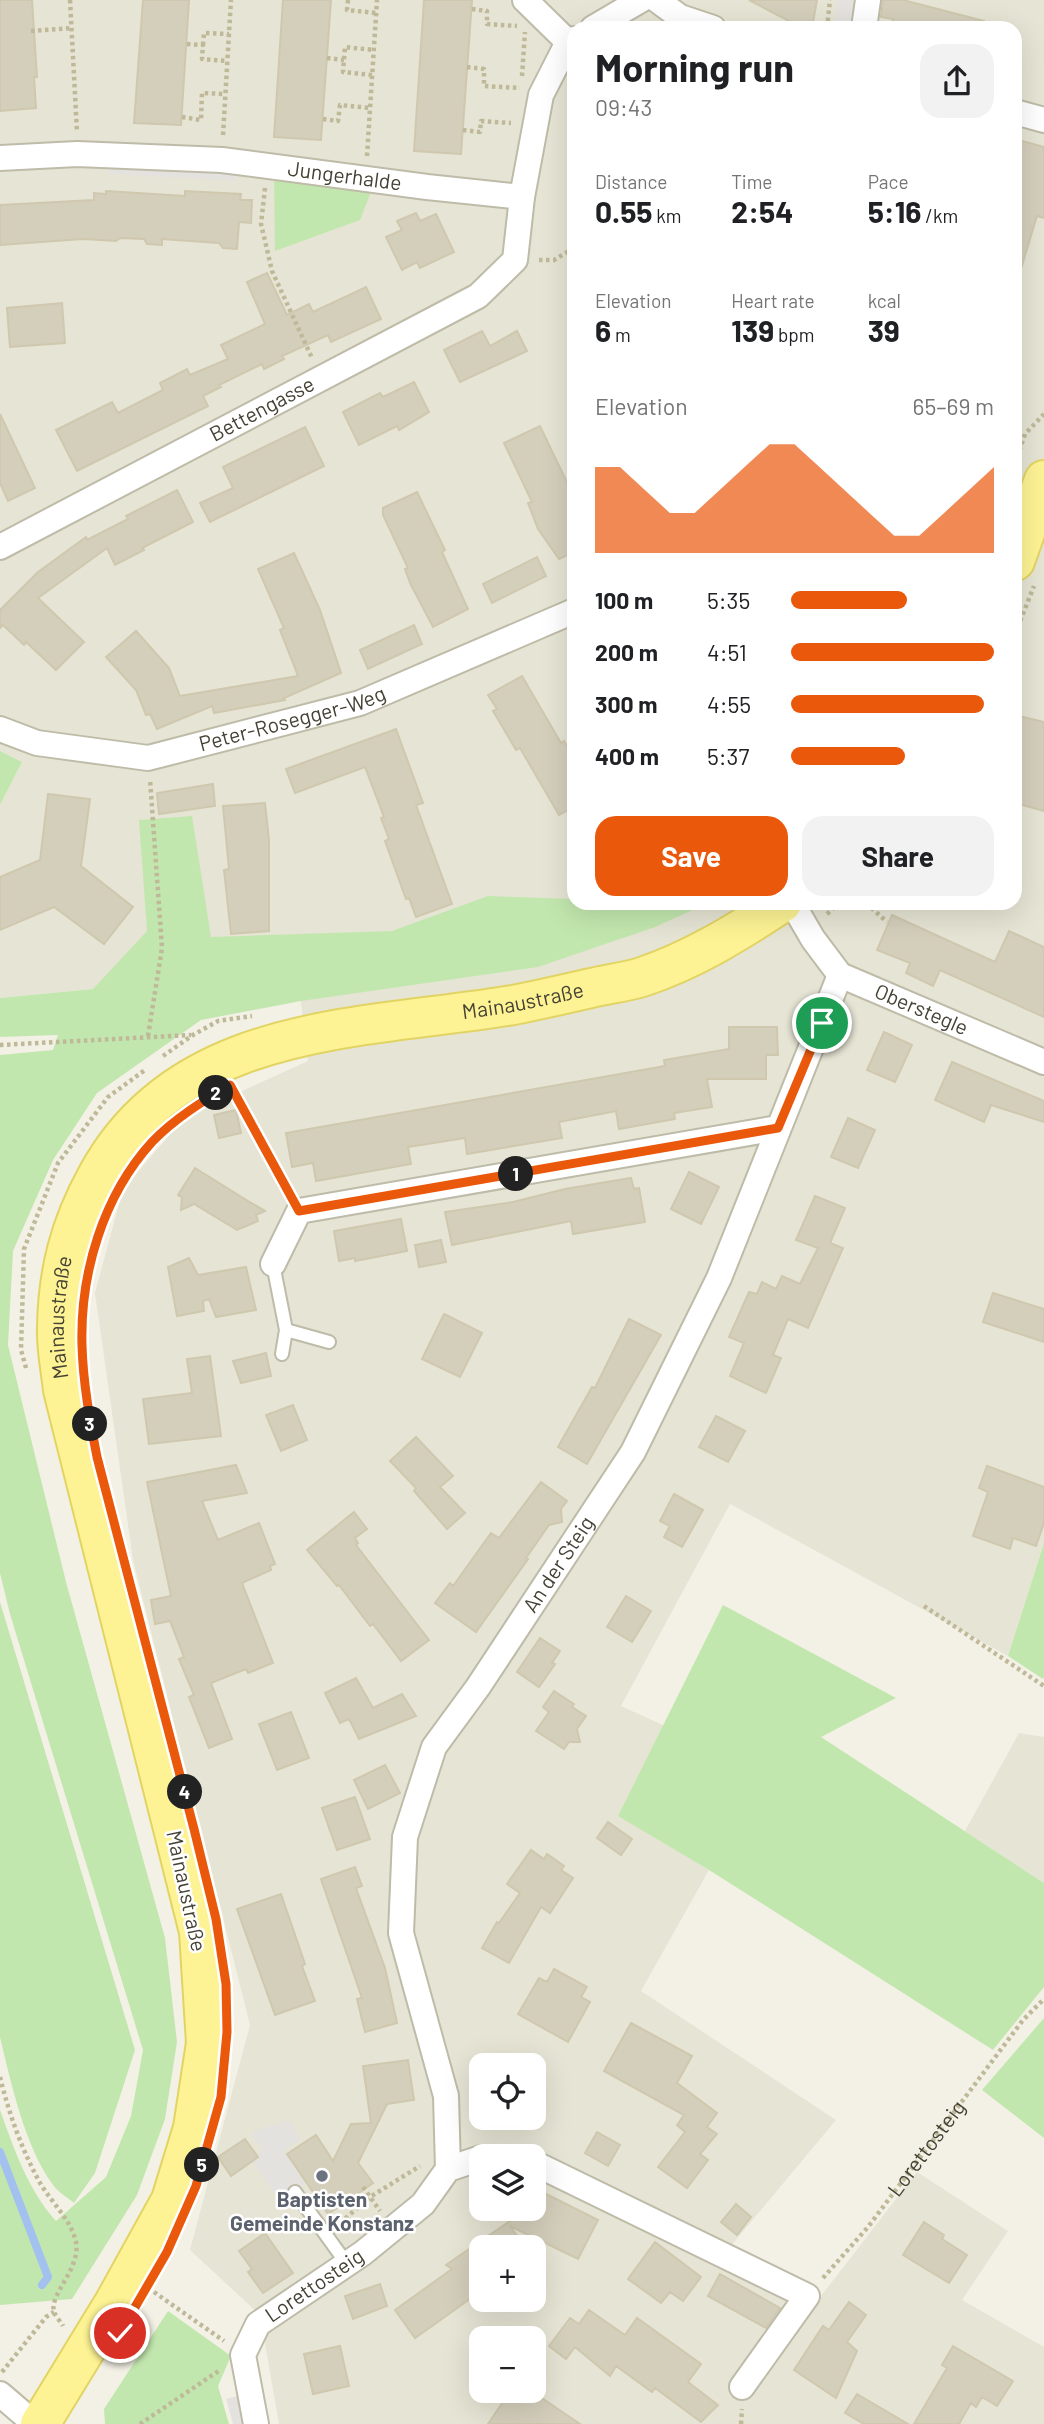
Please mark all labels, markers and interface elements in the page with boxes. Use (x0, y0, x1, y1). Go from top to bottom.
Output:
text: Morning run (595, 44, 794, 90)
button: share (920, 44, 994, 118)
text: 09:43 (595, 93, 652, 121)
street label: Jungerhalde (287, 155, 403, 195)
text: Distance (595, 170, 667, 193)
text: Time (731, 170, 772, 193)
text: Pace (868, 170, 909, 193)
text: 0.55 (595, 193, 653, 229)
text: 2:54 (731, 193, 793, 229)
text: 5:16 (868, 193, 921, 229)
text: km (653, 204, 682, 227)
text: /km (921, 204, 958, 227)
text: Elevation (595, 289, 672, 312)
text: Heart rate (731, 289, 815, 312)
text: kcal (868, 289, 901, 312)
text: 6 (595, 312, 611, 348)
text: 139 (731, 312, 774, 348)
text: 39 (868, 312, 900, 348)
text: m (611, 323, 631, 346)
text: bpm (774, 323, 814, 346)
street label: Bettengasse (205, 370, 318, 446)
text: Elevation (595, 392, 688, 420)
text: 65–69 m (913, 392, 994, 420)
text: 100 m (595, 586, 653, 614)
text: 5:35 (707, 586, 750, 614)
text: 200 m (595, 638, 658, 666)
text: 4:51 (707, 638, 747, 666)
street label: Peter-Rosegger-Weg (196, 680, 389, 755)
text: 300 m (595, 690, 657, 718)
text: 4:55 (707, 690, 751, 718)
text: 400 m (595, 742, 659, 770)
text: 5:37 (707, 742, 749, 770)
button: Save (595, 816, 788, 896)
button: Share (802, 816, 994, 896)
street label: Mainaustraße (460, 976, 586, 1023)
street label: Oberstegle (871, 977, 972, 1039)
pin (792, 993, 852, 1053)
icon: arrive (803, 1004, 841, 1042)
pin: 2 (198, 1076, 234, 1110)
text: 2 (210, 1081, 221, 1104)
pin: 1 (498, 1156, 534, 1192)
text: 1 (512, 1162, 519, 1185)
street label: Mainaustraße (43, 1253, 76, 1381)
pin: 3 (72, 1406, 108, 1442)
text: 3 (84, 1412, 95, 1435)
street label: An der Steig (517, 1511, 598, 1616)
pin: 4 (168, 1774, 202, 1810)
text: 4 (179, 1780, 190, 1803)
street label: Mainaustraße (162, 1828, 213, 1954)
map controls (469, 2053, 546, 2403)
button: locate (469, 2053, 546, 2130)
street label: Lorettosteig (881, 2095, 970, 2201)
button: layers (469, 2144, 546, 2221)
pin: 5 (184, 2148, 220, 2182)
text: 5 (196, 2153, 207, 2176)
marker: Baptisten Gemeinde Konstanz (314, 2168, 330, 2184)
place label: Baptisten Gemeinde Konstanz (230, 2186, 414, 2235)
button: + (469, 2235, 546, 2312)
street label: Lorettosteig (260, 2242, 368, 2327)
pin (90, 2303, 150, 2363)
icon: check (101, 2314, 139, 2352)
button: − (469, 2326, 546, 2403)

